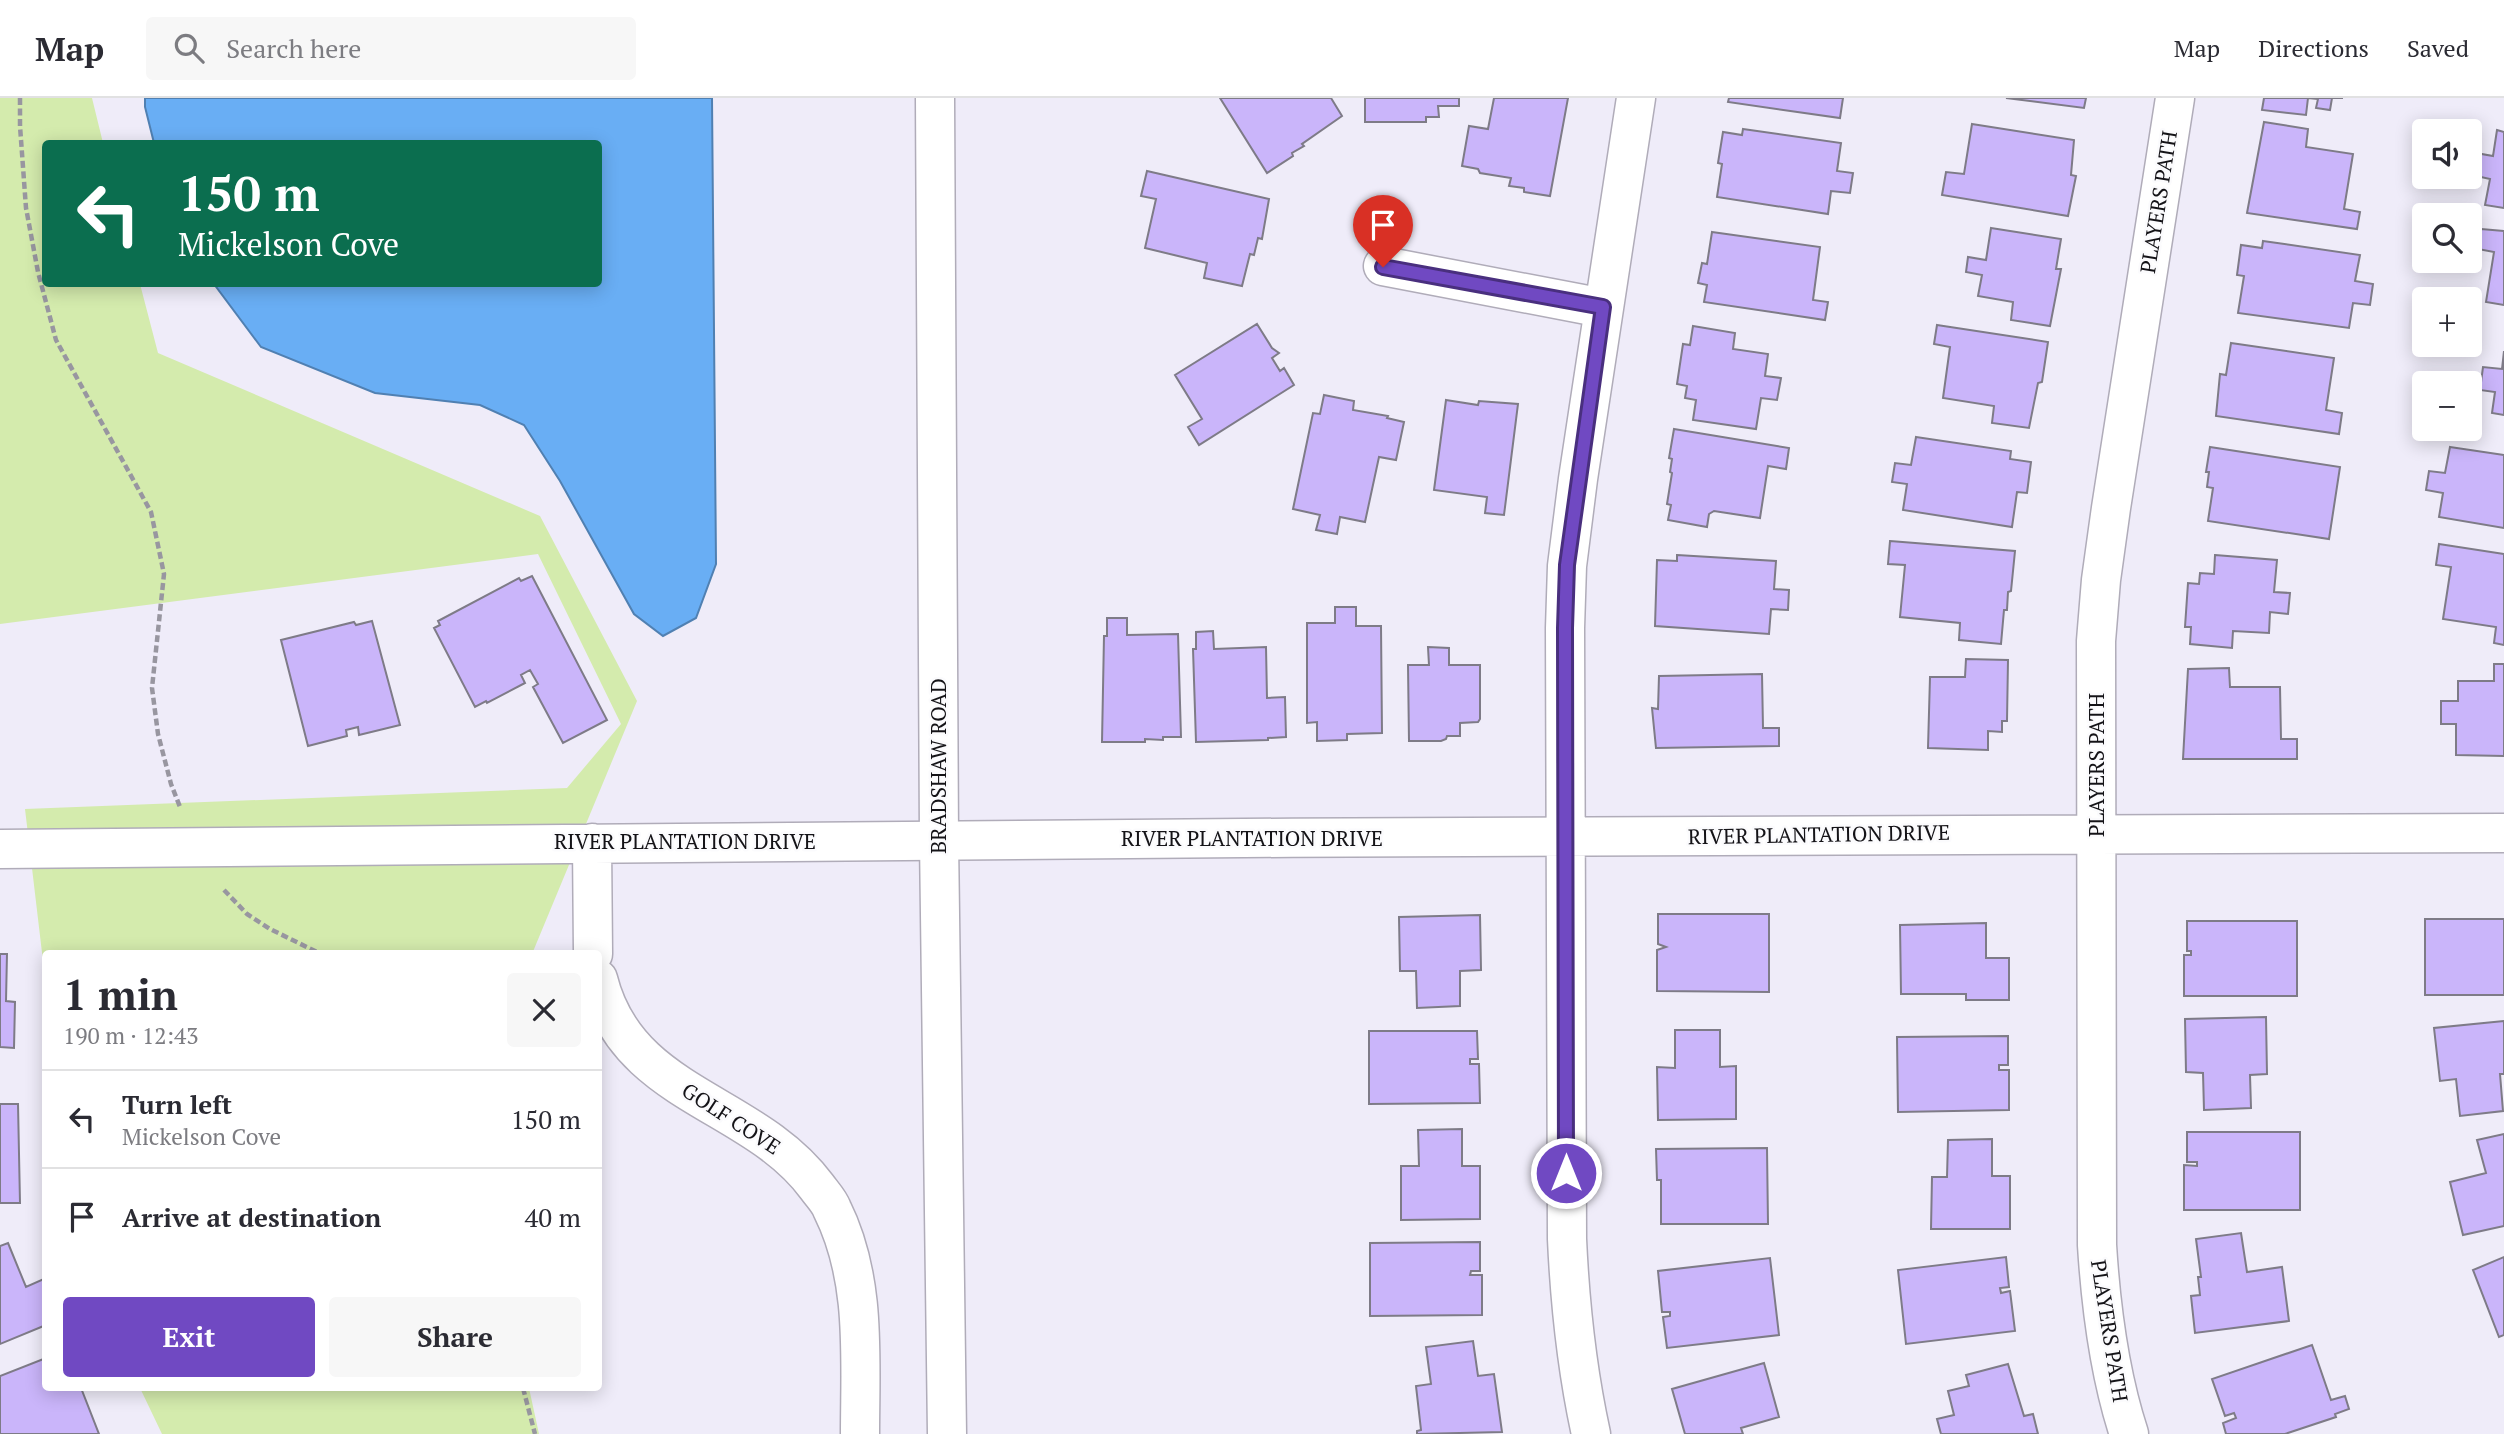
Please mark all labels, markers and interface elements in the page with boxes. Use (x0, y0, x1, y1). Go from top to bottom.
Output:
search box (146, 17, 636, 80)
text: Map (35, 27, 104, 70)
icon: search (170, 29, 208, 67)
text: Search here (226, 31, 361, 65)
text: Map (2174, 32, 2220, 64)
text: Directions (2258, 32, 2369, 64)
text: Saved (2407, 32, 2469, 64)
map controls (2412, 119, 2482, 441)
button: sound (2412, 119, 2482, 189)
street label: PLAYERS PATH (2133, 129, 2183, 275)
text: 150 m (178, 160, 320, 225)
icon: left (63, 168, 154, 259)
pin (1353, 195, 1413, 267)
button: search (2412, 203, 2482, 273)
icon: arrive (1364, 206, 1402, 244)
text: Mickelson Cove (178, 223, 399, 265)
button: + (2412, 287, 2482, 357)
button: − (2412, 371, 2482, 441)
street label: BRADSHAW ROAD (924, 678, 952, 854)
street label: PLAYERS PATH (2082, 693, 2110, 837)
street label: RIVER PLANTATION DRIVE (1688, 818, 1950, 850)
street label: RIVER PLANTATION DRIVE (1121, 824, 1383, 852)
street label: RIVER PLANTATION DRIVE (554, 827, 816, 855)
text: 1 min (63, 966, 178, 1022)
button: close (507, 973, 581, 1047)
text: 190 m · 12:43 (63, 1020, 198, 1051)
street label: GOLF COVE (677, 1076, 786, 1160)
text: Turn left (122, 1087, 232, 1121)
icon: left (63, 1100, 101, 1138)
text: 150 m (511, 1102, 581, 1136)
text: Mickelson Cove (122, 1121, 281, 1152)
position arrow (1529, 1136, 1603, 1210)
icon: arrive (63, 1198, 101, 1236)
text: Arrive at destination (122, 1200, 381, 1234)
text: 40 m (525, 1200, 581, 1234)
street label: PLAYERS PATH (2085, 1258, 2135, 1404)
button: Exit (63, 1297, 315, 1377)
button: Share (329, 1297, 581, 1377)

